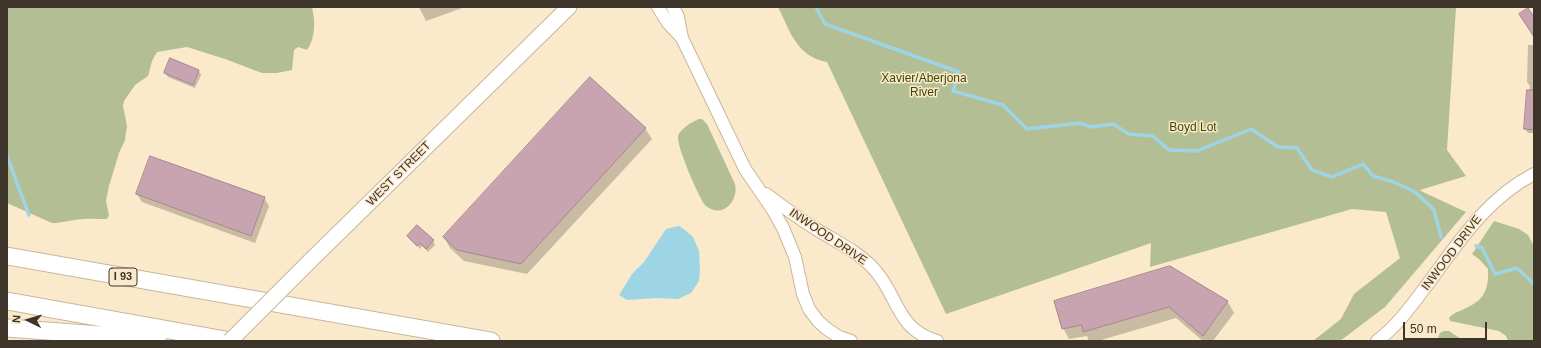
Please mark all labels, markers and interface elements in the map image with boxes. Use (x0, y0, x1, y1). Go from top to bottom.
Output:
park label: Xavier/Aberjona River (881, 72, 967, 100)
park label: Boyd Lot (1169, 121, 1217, 135)
street label: WEST STREET (364, 139, 434, 209)
street label: INWOOD DRIVE (786, 206, 870, 268)
street label: INWOOD DRIVE (1419, 212, 1485, 294)
road number: I 93 (109, 268, 137, 286)
north arrow (8, 300, 48, 340)
text: N (10, 314, 22, 323)
scale bar (1405, 314, 1489, 340)
text: 50 m (1410, 322, 1437, 336)

